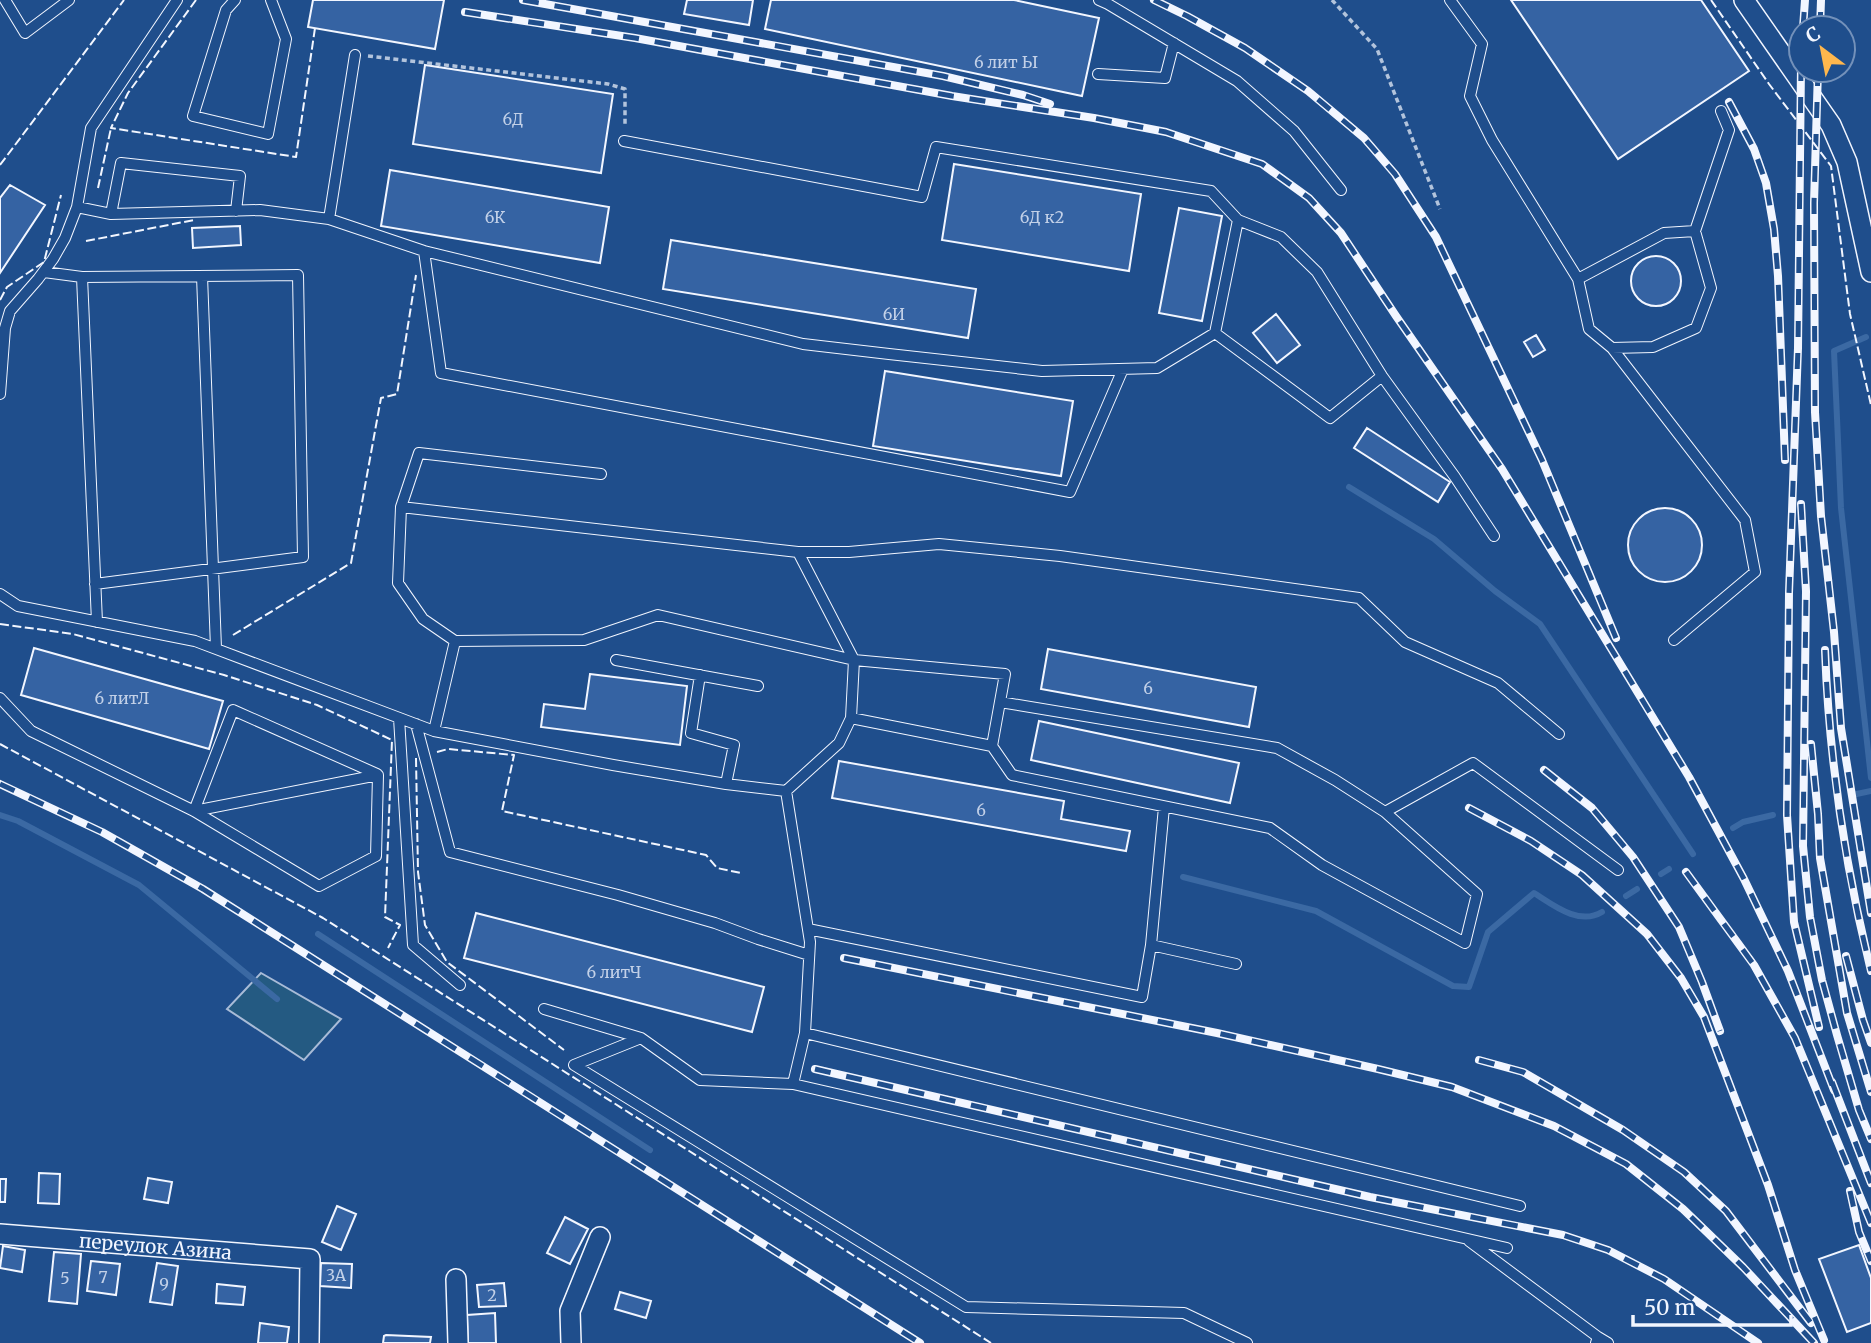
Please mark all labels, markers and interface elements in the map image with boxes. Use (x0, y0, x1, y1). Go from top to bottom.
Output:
north arrow (1787, 14, 1857, 84)
text: С (1801, 21, 1825, 48)
house number: 6 лит Ы (974, 52, 1038, 72)
house number: 6Д (503, 109, 523, 129)
house number: 6К (485, 207, 506, 227)
house number: 6Д к2 (1020, 207, 1064, 227)
house number: 6И (883, 304, 905, 324)
house number: 6 (1143, 678, 1153, 698)
house number: 6 литЛ (95, 688, 149, 708)
house number: 6 (976, 800, 986, 820)
house number: 6 литЧ (586, 962, 642, 982)
street label: переулок Азина (78, 1228, 233, 1265)
house number: 3А (326, 1265, 347, 1285)
house number: 7 (98, 1267, 108, 1287)
house number: 5 (60, 1268, 70, 1288)
house number: 9 (159, 1274, 169, 1294)
scale bar (1633, 1284, 1790, 1328)
house number: 2 (487, 1285, 497, 1305)
text: 50 m (1644, 1294, 1695, 1321)

